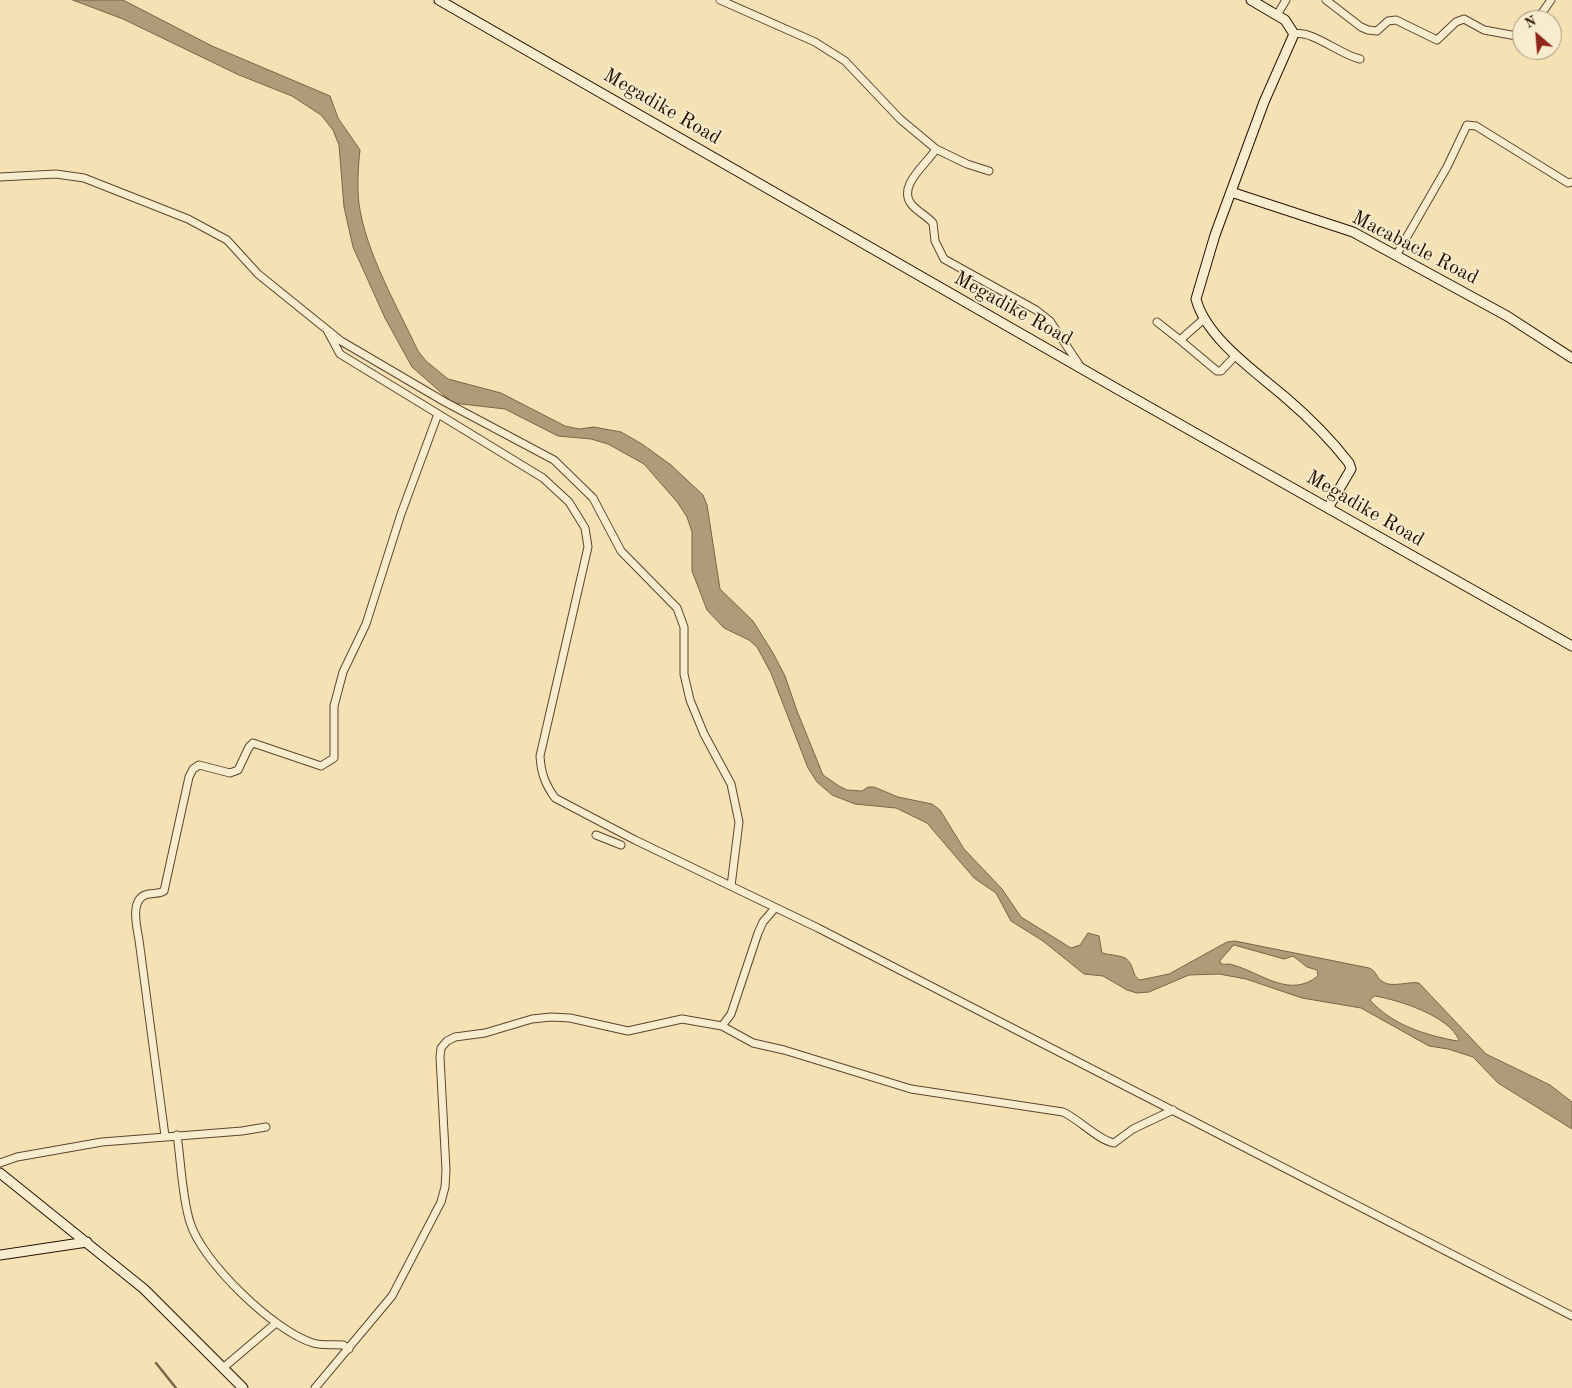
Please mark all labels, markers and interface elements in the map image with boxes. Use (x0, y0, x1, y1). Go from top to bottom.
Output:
north arrow (1512, 10, 1562, 60)
text: N (1523, 14, 1539, 31)
street label: Megadike Road (599, 64, 725, 150)
street label: Macabacle Road (1348, 206, 1482, 290)
street label: Megadike Road (949, 266, 1077, 352)
street label: Megadike Road (1302, 466, 1428, 552)

